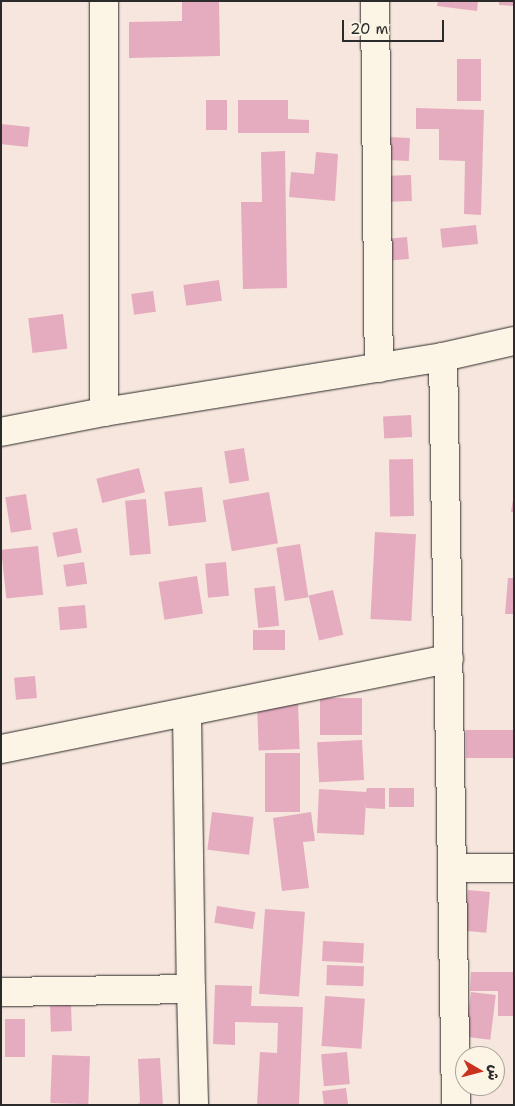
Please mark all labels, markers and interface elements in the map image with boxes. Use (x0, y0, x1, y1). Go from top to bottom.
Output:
scale bar (345, 10, 448, 42)
text: 20 m (350, 19, 389, 39)
north arrow (455, 1046, 505, 1096)
text: ش (484, 1064, 504, 1082)

